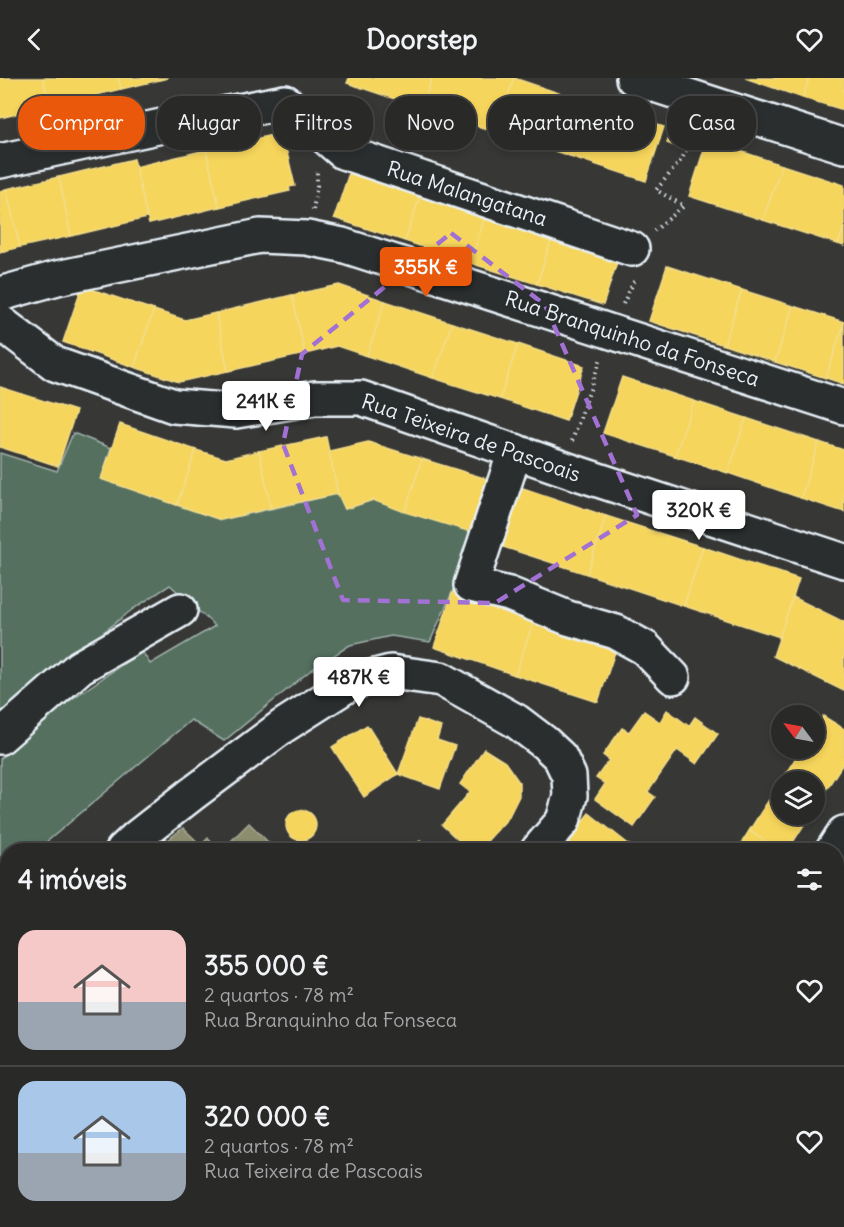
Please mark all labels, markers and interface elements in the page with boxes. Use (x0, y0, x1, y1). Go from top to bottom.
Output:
text: Doorstep (366, 22, 478, 56)
icon: back (18, 23, 51, 56)
icon: heart (793, 23, 826, 56)
chip: Comprar (18, 96, 145, 150)
chip: Alugar (157, 96, 261, 150)
chip: Filtros (273, 96, 373, 150)
chip: Novo (385, 96, 476, 150)
chip: Apartamento (488, 96, 655, 150)
chip: Casa (667, 96, 756, 150)
street label: Rua Malangatana (384, 155, 551, 232)
pin: 355K € (377, 247, 475, 298)
text: 355K € (394, 254, 458, 279)
street label: Rua Branquinho da Fonseca (502, 285, 763, 392)
pin: 241K € (217, 381, 315, 432)
street label: Rua Teixeira de Pascoais (358, 387, 584, 488)
text: 241K € (236, 388, 296, 413)
pin: 320K € (650, 490, 748, 541)
text: 320K € (666, 497, 732, 522)
pin: 487K € (310, 657, 408, 708)
text: 487K € (328, 664, 390, 689)
north arrow (771, 705, 825, 759)
map controls (771, 705, 825, 825)
button: layers (771, 771, 825, 825)
text: 4 imóveis (18, 863, 127, 896)
icon: filters (793, 863, 826, 896)
text: 355 000 € (204, 949, 329, 982)
icon: home (66, 954, 138, 1026)
icon: heart (793, 974, 826, 1007)
text: 2 quartos · 78 m² (204, 982, 354, 1007)
text: Rua Branquinho da Fonseca (204, 1007, 457, 1032)
text: 320 000 € (204, 1100, 331, 1133)
icon: home (66, 1105, 138, 1177)
icon: heart (793, 1125, 826, 1158)
text: 2 quartos · 78 m² (204, 1133, 354, 1158)
text: Rua Teixeira de Pascoais (204, 1158, 423, 1183)

